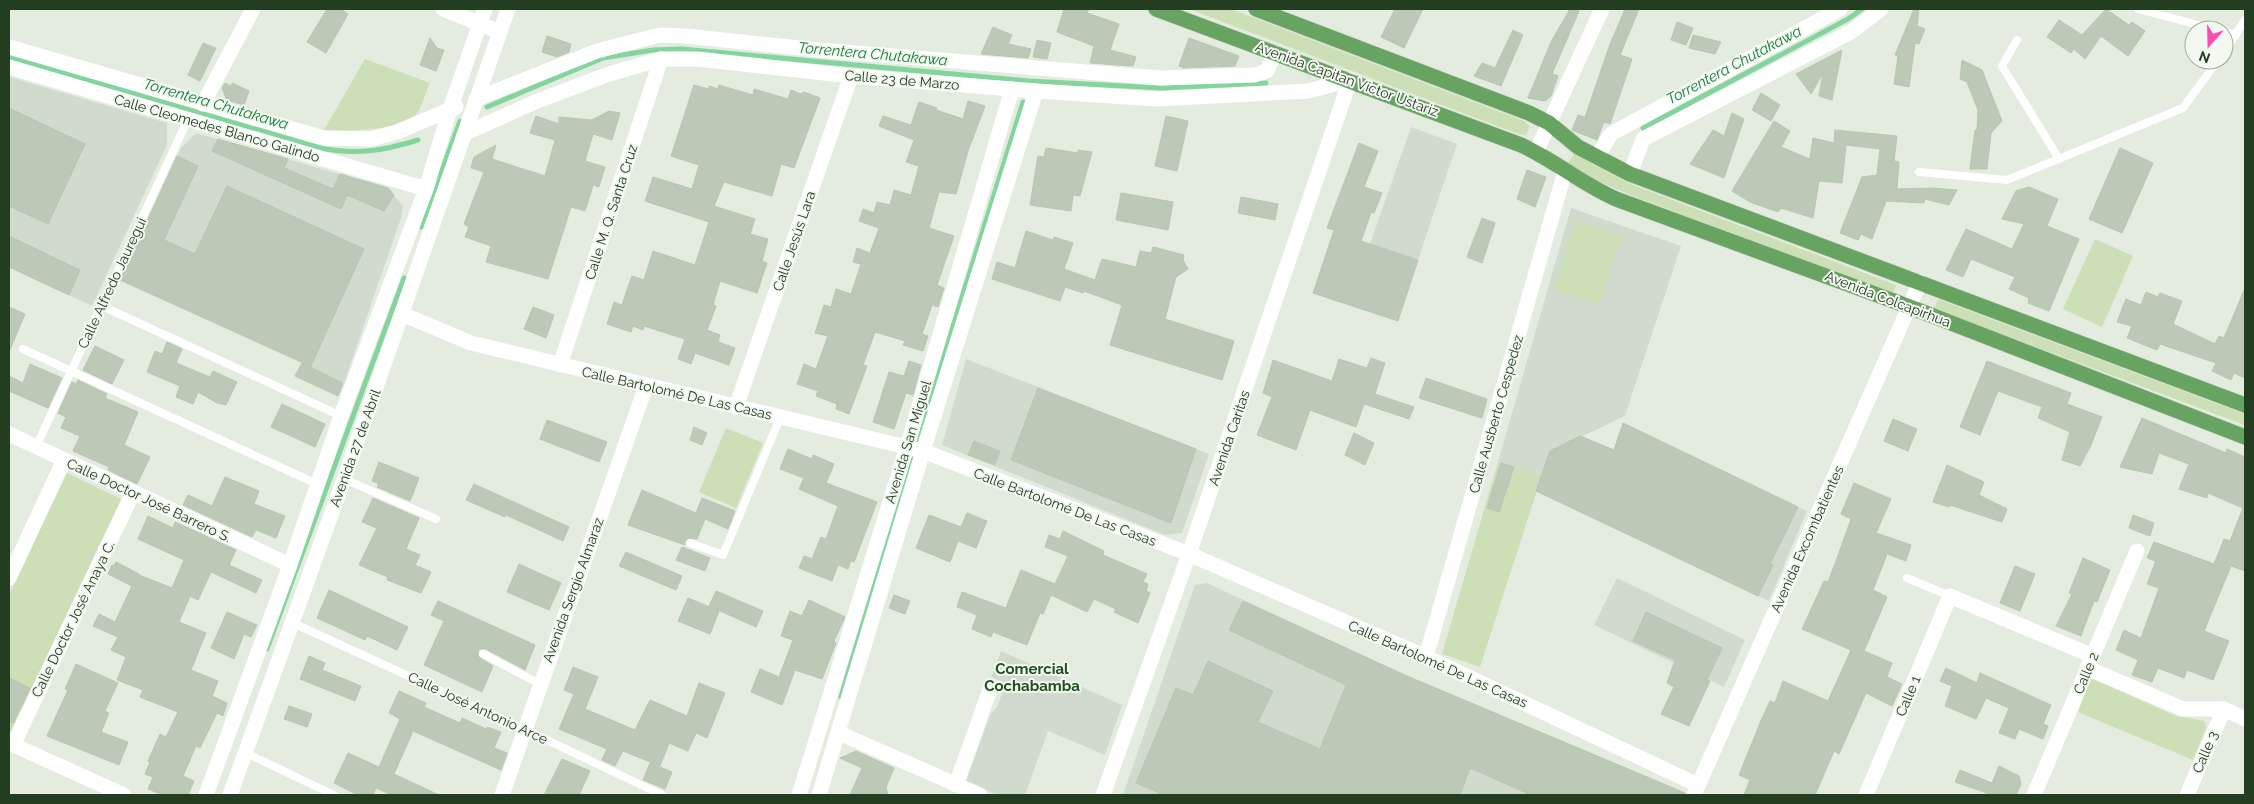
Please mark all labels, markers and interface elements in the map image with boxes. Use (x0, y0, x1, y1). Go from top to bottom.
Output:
north arrow (2184, 20, 2234, 70)
water label: Torrentera Chutakawa (1664, 22, 1804, 108)
water label: Torrentera Chutakawa (797, 38, 949, 70)
street label: Avenida Capitan Víctor Ustariz (1253, 38, 1441, 120)
text: N (2197, 48, 2212, 67)
street label: Calle 23 de Marzo (844, 67, 960, 93)
water label: Torrentera Chutakawa (141, 75, 291, 133)
street label: Calle Cleomedes Blanco Galindo (112, 91, 322, 165)
street label: Calle M. Q. Santa Cruz (582, 142, 640, 282)
street label: Calle Jesús Lara (769, 189, 819, 293)
street label: Calle Alfredo Jauregui (75, 215, 149, 351)
street label: Avenida Colcapirhua (1823, 268, 1953, 330)
street label: Calle Ausberto Cespedez (1466, 333, 1526, 495)
street label: Calle Bartolomé De Las Casas (580, 363, 774, 423)
street label: Avenida San Miguel (882, 378, 934, 505)
street label: Avenida 27 de Abril (326, 387, 384, 509)
street label: Avenida Caritas (1205, 388, 1253, 488)
street label: Calle Doctor José Barrero S. (64, 455, 234, 545)
street label: Avenida Excombatientes (1767, 463, 1847, 615)
street label: Calle Bartolomé De Las Casas (971, 465, 1159, 549)
street label: Avenida Sergio Almaraz (539, 515, 607, 665)
street label: Calle Doctor José Anaya C. (28, 538, 118, 700)
street label: Calle Bartolomé De Las Casas (1346, 617, 1530, 711)
street label: Calle 2 (2070, 650, 2102, 696)
district label: Comercial Cochabamba (984, 660, 1080, 695)
street label: Calle José Antonio Arce (406, 669, 550, 747)
street label: Calle 1 (1892, 673, 1924, 719)
street label: Calle 3 (2189, 729, 2221, 775)

